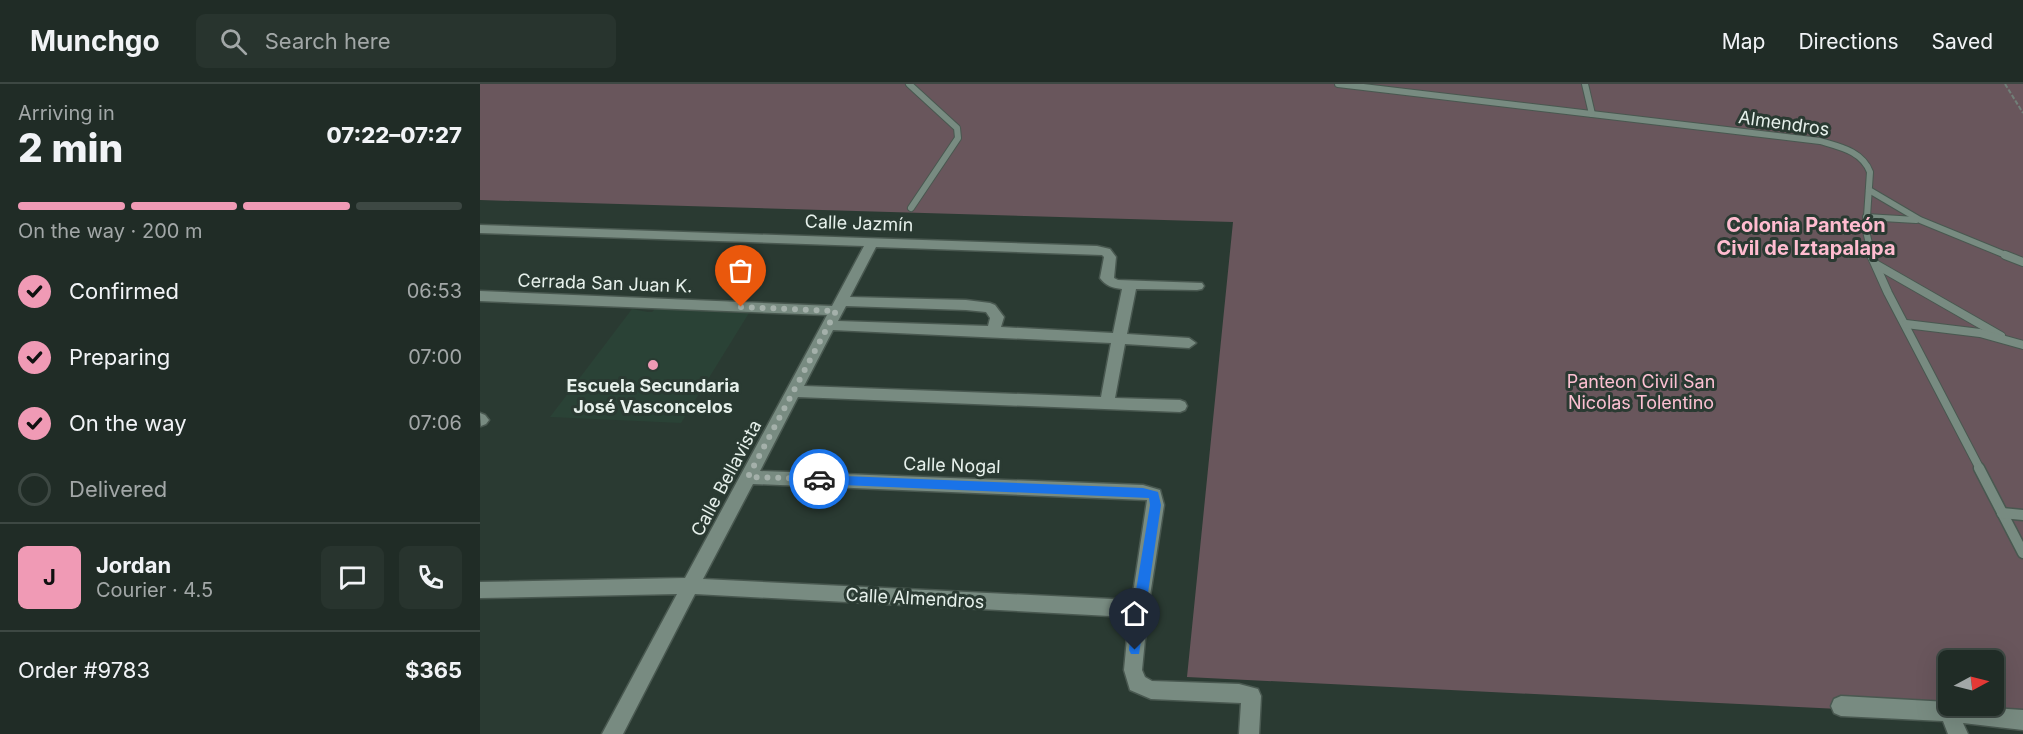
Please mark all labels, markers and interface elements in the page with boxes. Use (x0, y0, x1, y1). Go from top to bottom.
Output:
search box (196, 14, 616, 68)
text: Munchgo (30, 24, 160, 58)
icon: search (217, 25, 250, 58)
text: Search here (265, 28, 391, 54)
text: Map (1722, 29, 1765, 54)
text: Directions (1798, 29, 1899, 54)
text: Saved (1932, 29, 1993, 54)
text: Arriving in (18, 101, 115, 125)
street label: Almendros (1737, 106, 1831, 140)
text: 07:22–07:27 (326, 122, 462, 148)
text: 2 min (18, 124, 123, 171)
street label: Calle Jazmín (804, 211, 914, 235)
district label: Colonia Panteón Civil de Iztapalapa (1716, 213, 1896, 260)
text: On the way · 200 m (18, 219, 203, 243)
pin (715, 245, 766, 307)
icon: bag (724, 254, 757, 287)
street label: Cerrada San Juan K. (517, 269, 693, 297)
icon: check (18, 275, 51, 308)
text: Confirmed (69, 278, 179, 304)
text: 06:53 (407, 279, 462, 303)
icon: check (18, 341, 51, 374)
text: Preparing (69, 344, 170, 370)
text: 07:00 (408, 345, 462, 369)
marker: Escuela Secundaria José Vasconcelos (646, 358, 660, 372)
park label: Panteon Civil San Nicolas Tolentino (1567, 371, 1715, 413)
place label: Escuela Secundaria José Vasconcelos (566, 375, 740, 417)
icon: check (18, 407, 51, 440)
text: On the way (69, 410, 187, 436)
text: 07:06 (408, 411, 462, 435)
street label: Calle Bellavista (687, 416, 765, 540)
courier (789, 449, 849, 509)
street label: Calle Nogal (903, 453, 1001, 477)
icon: car (803, 463, 836, 496)
text: Delivered (69, 476, 167, 502)
button: chat (321, 546, 384, 609)
button: phone (399, 546, 462, 609)
text: Jordan (96, 552, 171, 578)
text: J (43, 564, 56, 590)
text: Courier · 4.5 (96, 578, 213, 602)
street label: Calle Almendros (845, 584, 985, 612)
pin (1109, 588, 1160, 650)
icon: home (1118, 597, 1151, 630)
north arrow (1938, 650, 2004, 716)
map controls (1938, 650, 2004, 716)
text: Order #9783 (18, 657, 150, 683)
text: $365 (405, 657, 462, 683)

